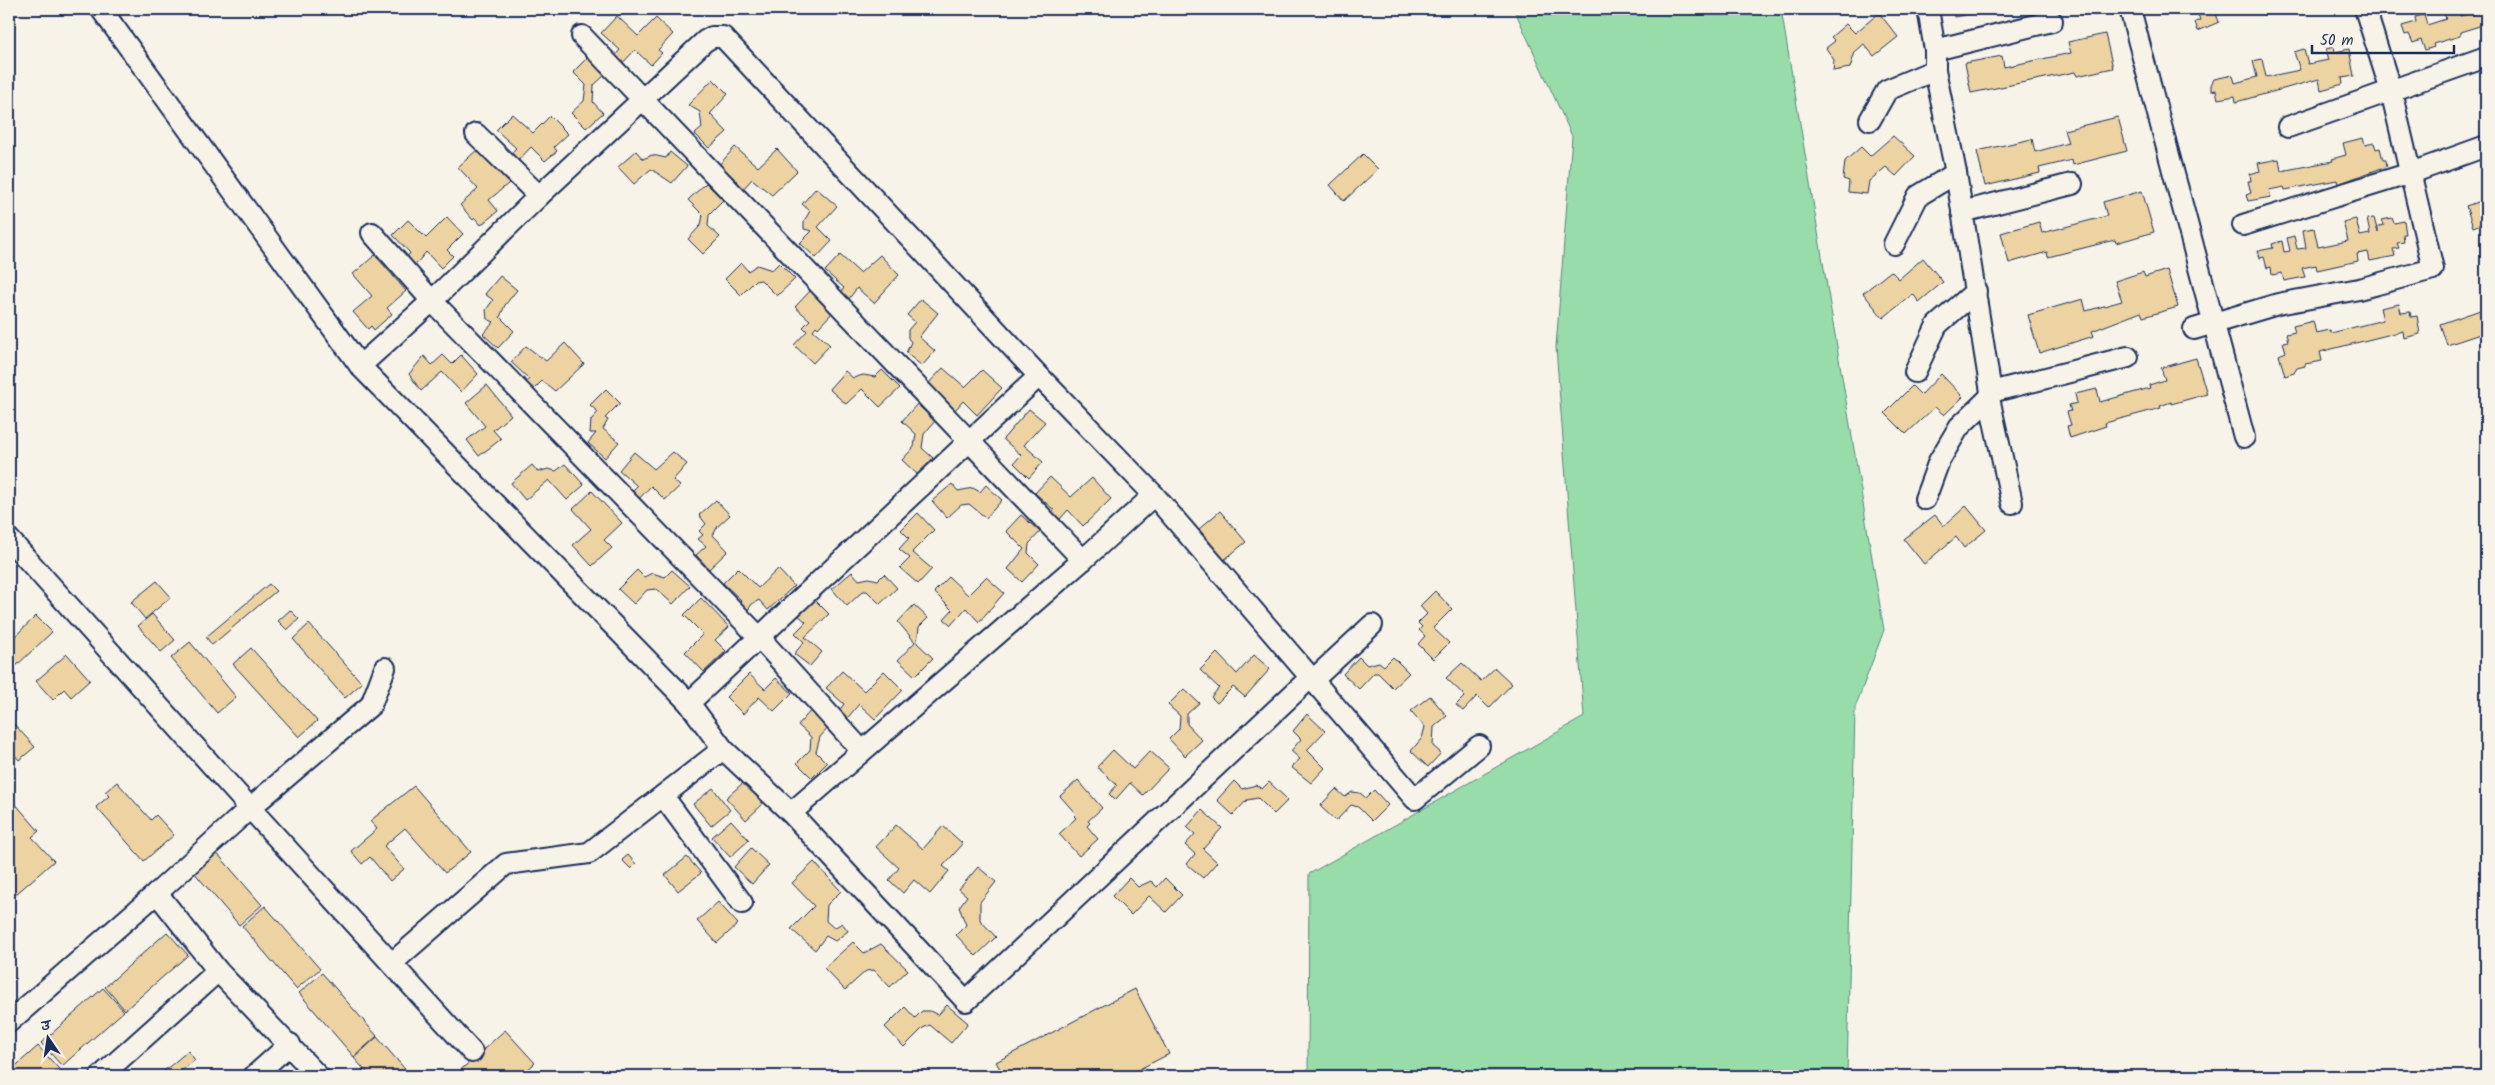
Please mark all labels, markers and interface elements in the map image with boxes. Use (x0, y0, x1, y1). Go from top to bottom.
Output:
scale bar (2312, 22, 2455, 54)
text: 50 m (2320, 29, 2354, 53)
north arrow (22, 1012, 72, 1062)
text: उ (39, 1014, 55, 1038)

